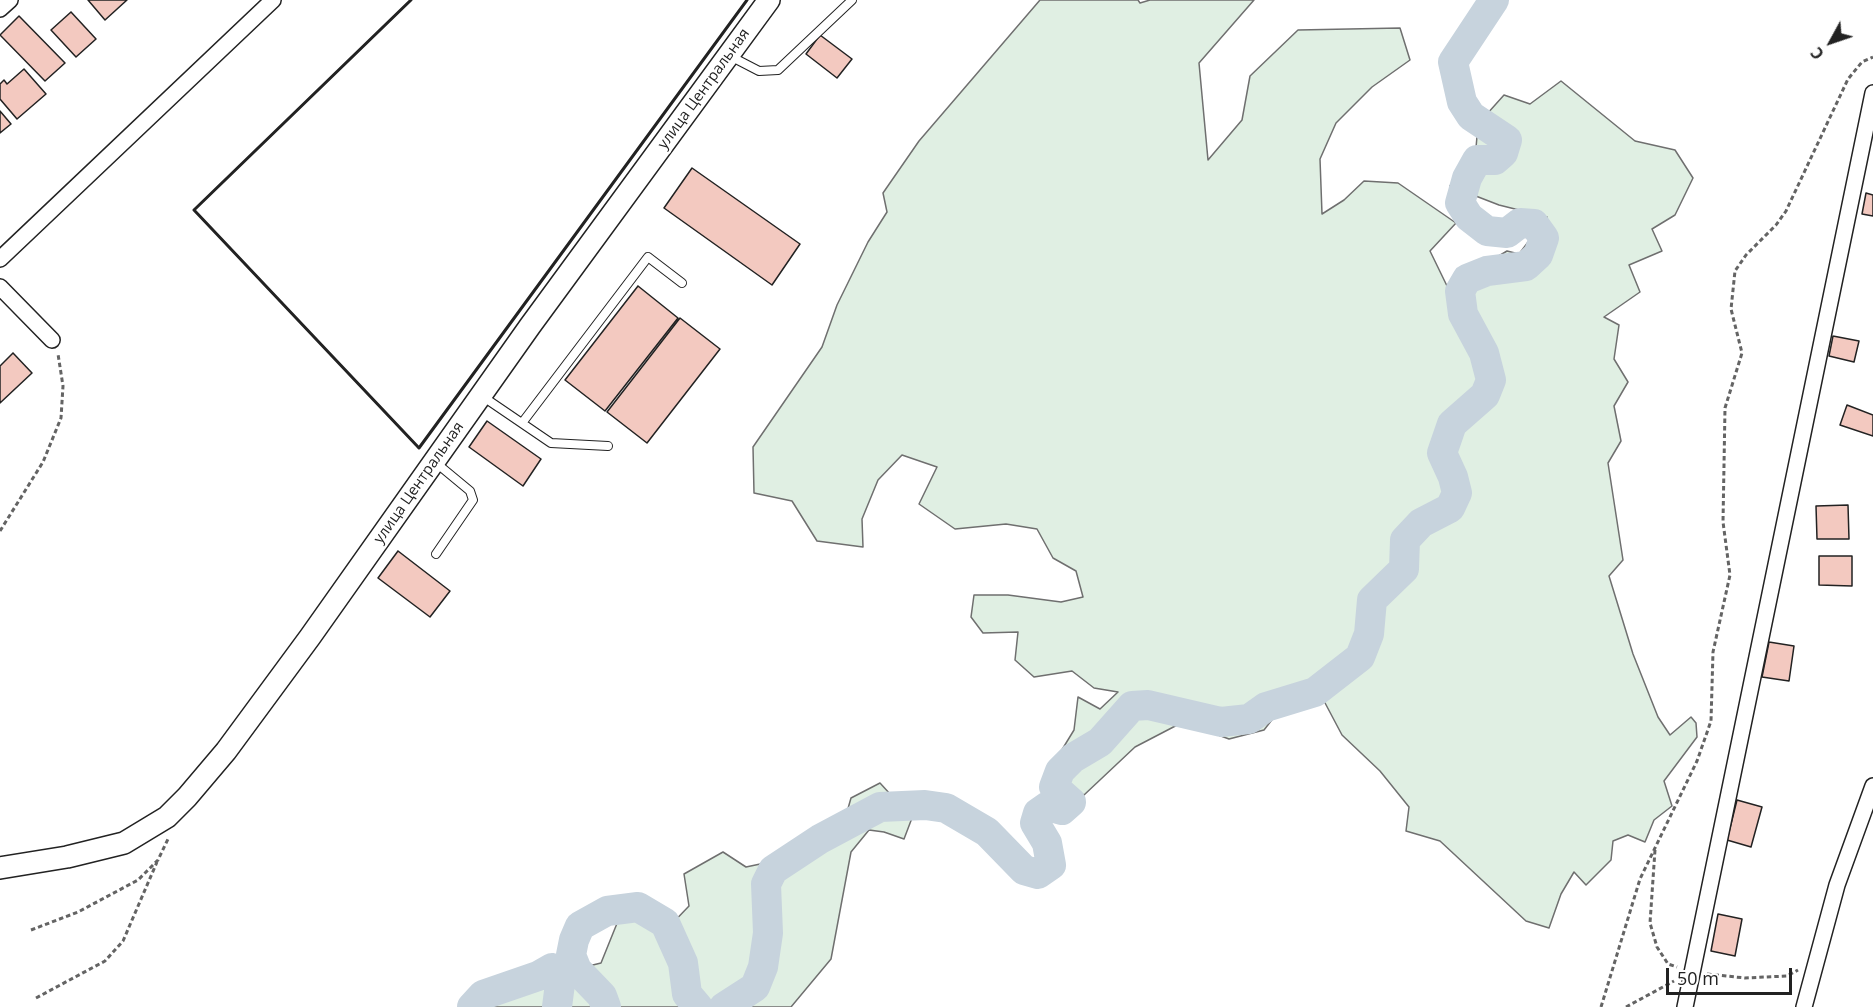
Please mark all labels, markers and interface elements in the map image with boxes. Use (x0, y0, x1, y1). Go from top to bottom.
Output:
north arrow (1801, 12, 1861, 72)
street label: улица Центральная (654, 25, 754, 153)
text: С (1806, 43, 1829, 65)
street label: улица Центральная (370, 419, 468, 547)
scale bar (1669, 956, 1795, 994)
text: 50 m (1677, 966, 1719, 990)

